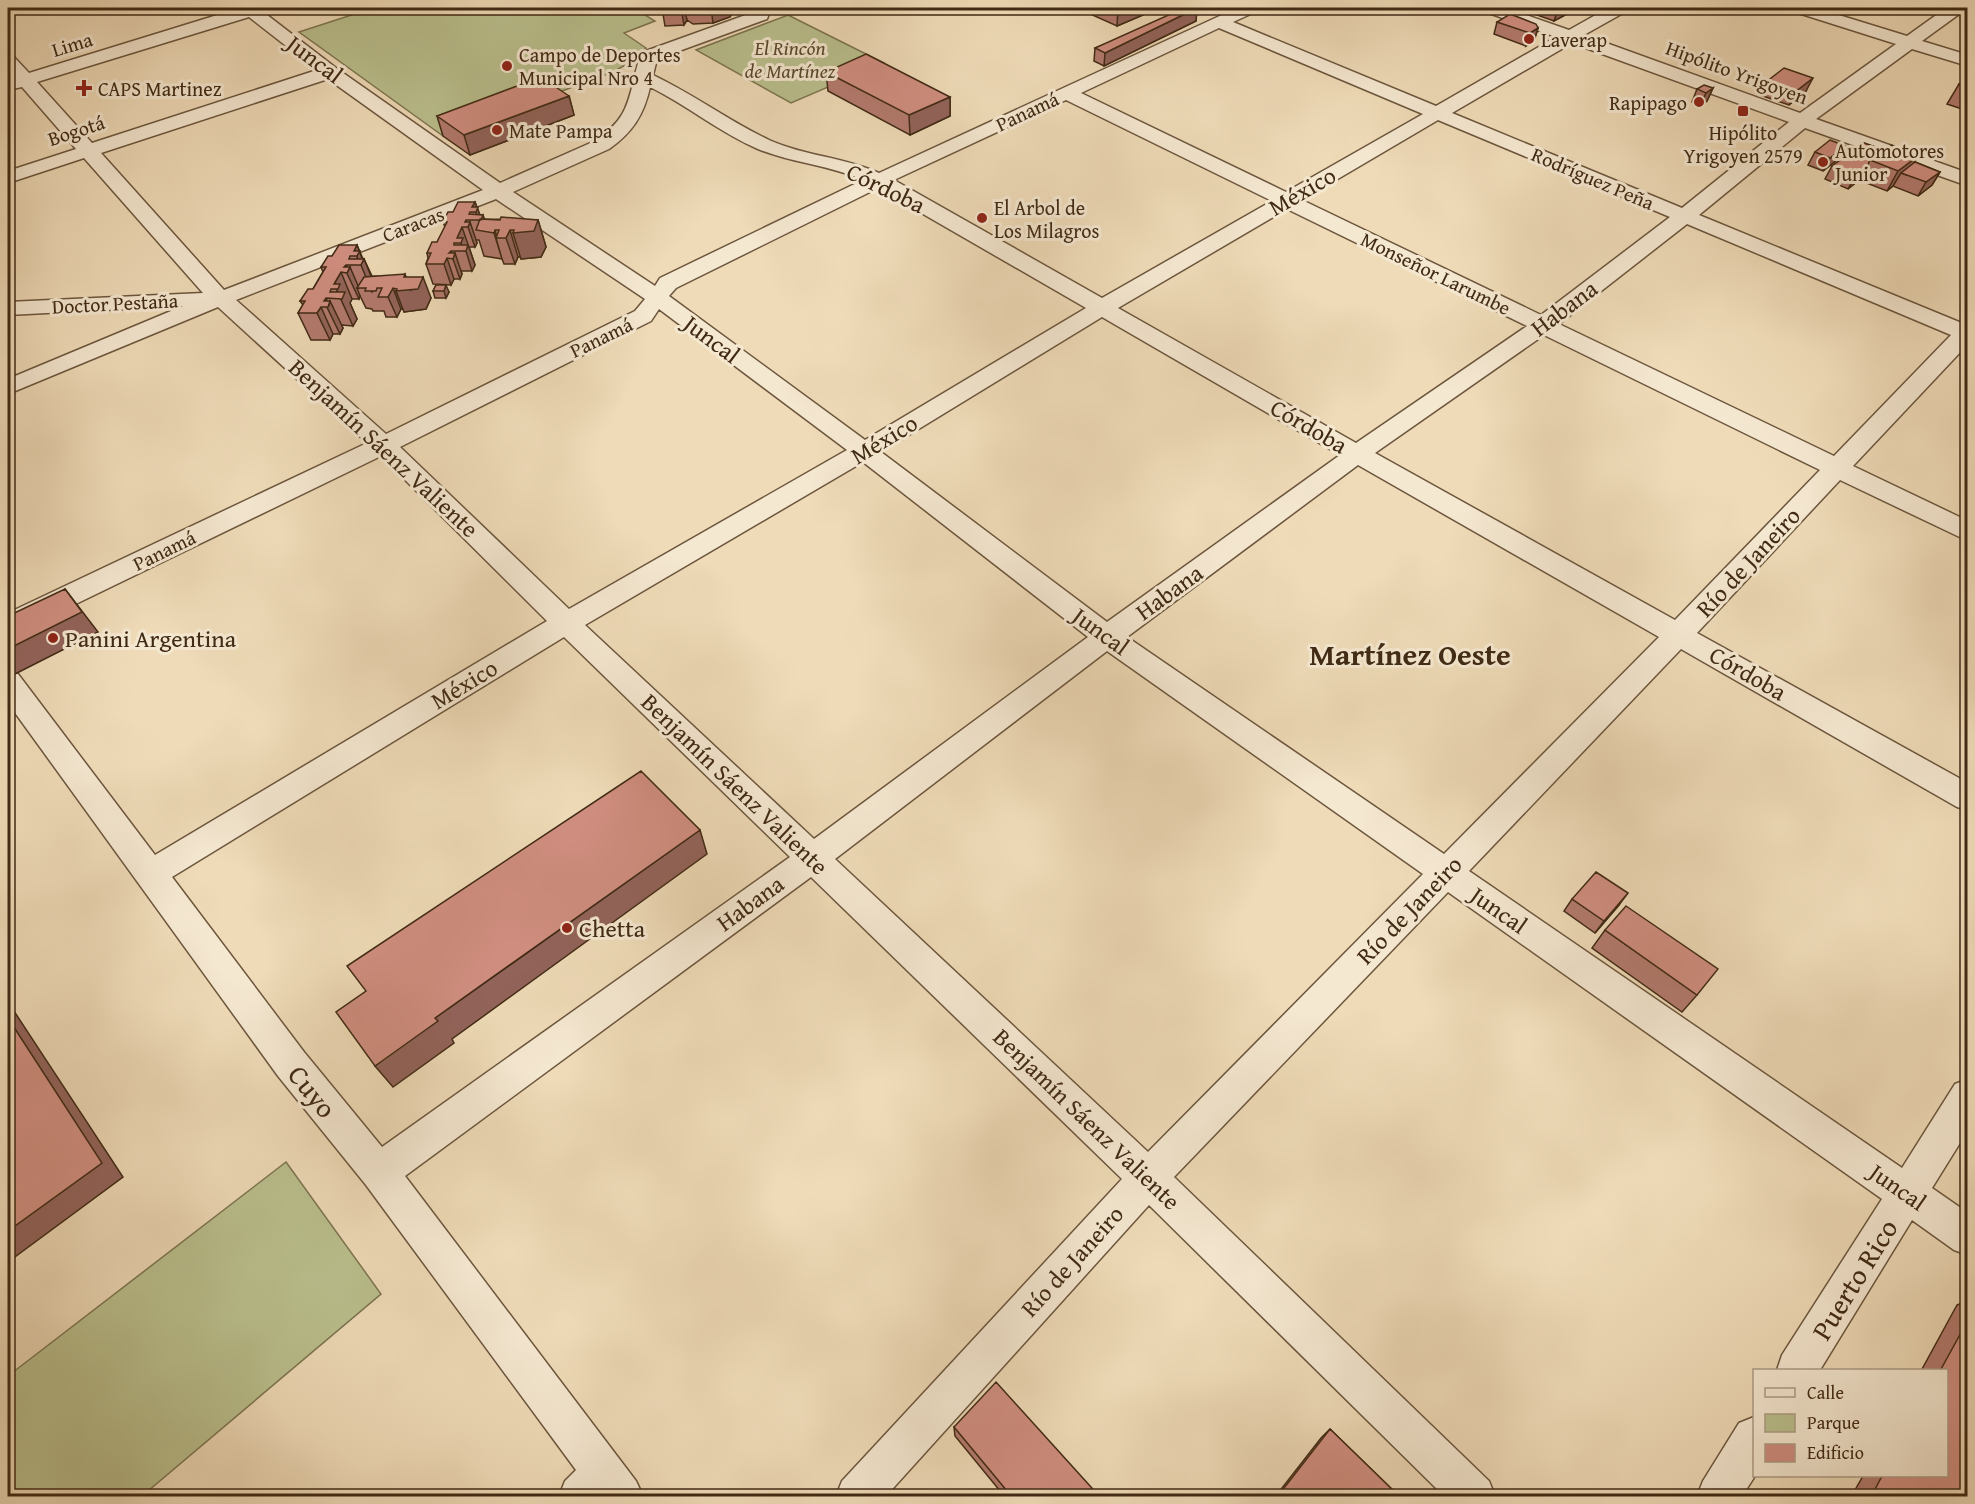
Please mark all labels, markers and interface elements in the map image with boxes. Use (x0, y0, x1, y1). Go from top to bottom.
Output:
street label: Lima (48, 24, 96, 64)
street label: Juncal (277, 24, 351, 92)
place label: Laverap (1541, 25, 1607, 54)
marker: Laverap (1522, 32, 1536, 46)
park label: El Rincón de Martínez (745, 33, 836, 85)
street label: Hipólito Yrigoyen (1662, 33, 1812, 111)
place label: Campo de Deportes Municipal Nro 4 (519, 40, 681, 92)
marker: Campo de Deportes Municipal Nro 4 (500, 59, 514, 73)
place label: CAPS Martinez (98, 74, 222, 103)
marker: CAPS Martinez (75, 79, 93, 97)
street label: Panamá (991, 84, 1064, 138)
place label: Rapipago (1609, 88, 1687, 117)
marker: Rapipago (1692, 95, 1706, 109)
marker: Hipólito Yrigoyen 2579 (1736, 104, 1750, 118)
street label: Bogotá (44, 107, 109, 153)
place label: Mate Pampa (509, 116, 613, 145)
place label: Hipólito Yrigoyen 2579 (1683, 118, 1803, 170)
marker: Mate Pampa (490, 123, 504, 137)
place label: Automotores Junior (1832, 136, 1944, 188)
street label: Rodríguez Peña (1527, 139, 1659, 217)
street label: Córdoba (841, 154, 932, 222)
marker: Automotores Junior (1816, 155, 1830, 169)
street label: México (1262, 158, 1342, 224)
place label: El Arbol de Los Milagros (994, 193, 1099, 245)
street label: Caracas (378, 199, 448, 249)
marker: El Arbol de Los Milagros (975, 211, 989, 225)
street label: Monseñor Larumbe (1356, 224, 1516, 322)
street label: Habana (1523, 271, 1605, 345)
street label: Doctor Pestaña (51, 285, 179, 321)
street label: Juncal (674, 304, 748, 372)
street label: Panamá (565, 309, 638, 365)
street label: Benjamín Sáenz Valiente (281, 350, 487, 546)
street label: Córdoba (1264, 390, 1355, 462)
street label: México (844, 405, 924, 473)
street label: Río de Janeiro (1688, 499, 1808, 625)
street label: Panamá (128, 522, 201, 578)
street label: Habana (1128, 555, 1210, 628)
street label: Juncal (1063, 597, 1137, 664)
place label: Panini Argentina (65, 621, 237, 656)
marker: Panini Argentina (46, 631, 60, 645)
district label: Martínez Oeste (1309, 632, 1511, 676)
street label: Córdoba (1703, 637, 1794, 709)
street label: México (424, 650, 504, 718)
street label: Benjamín Sáenz Valiente (633, 685, 837, 883)
street label: Río de Janeiro (1348, 848, 1470, 972)
street label: Habana (709, 866, 791, 939)
street label: Juncal (1461, 876, 1535, 942)
place label: Chetta (579, 911, 646, 946)
marker: Chetta (560, 921, 574, 935)
street label: Benjamín Sáenz Valiente (985, 1020, 1189, 1218)
street label: Cuyo (279, 1056, 347, 1126)
street label: Juncal (1860, 1153, 1934, 1219)
street label: Río de Janeiro (1012, 1197, 1132, 1325)
street label: Puerto Rico (1801, 1211, 1907, 1347)
legend (1753, 1369, 1948, 1477)
text: Calle (1807, 1379, 1844, 1406)
text: Parque (1807, 1409, 1860, 1436)
text: Edificio (1807, 1439, 1864, 1466)

